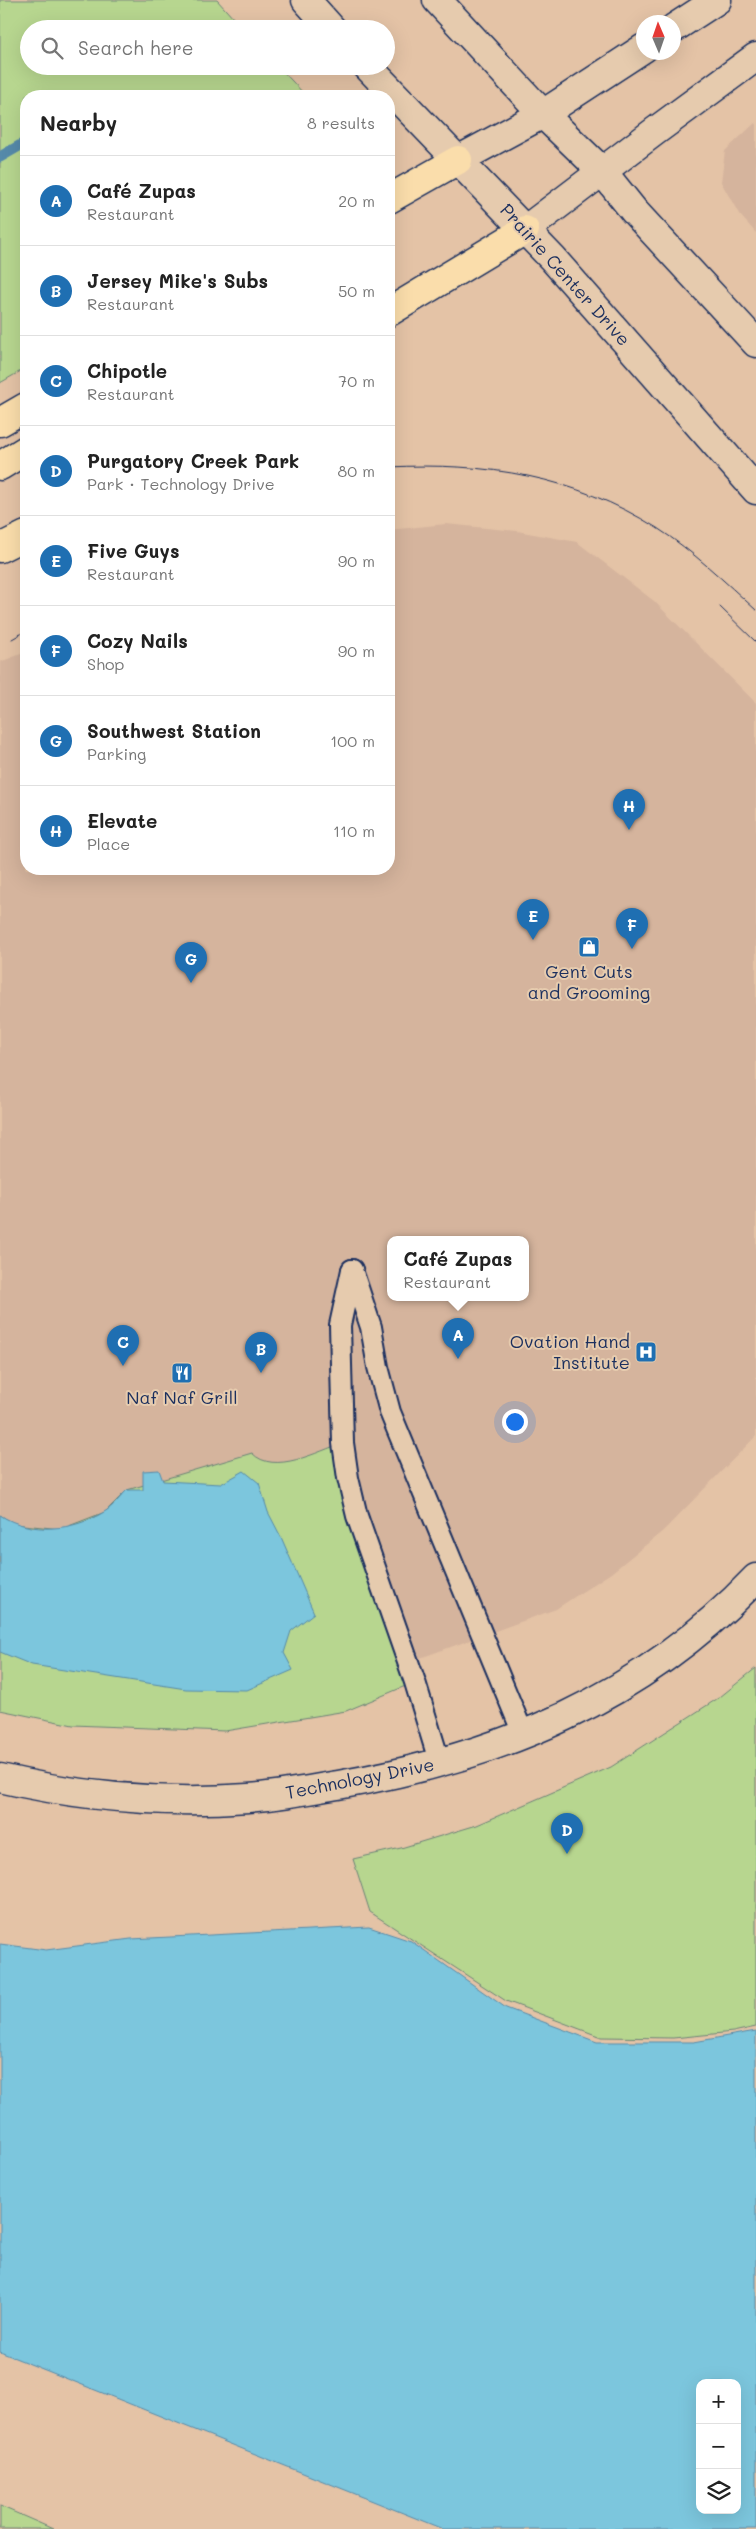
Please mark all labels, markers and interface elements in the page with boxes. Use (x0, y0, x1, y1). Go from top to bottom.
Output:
north arrow (636, 15, 681, 60)
search box (20, 20, 395, 75)
icon: search (38, 34, 66, 62)
text: Search here (78, 35, 194, 60)
text: Nearby (40, 109, 117, 136)
text: 8 results (307, 112, 375, 133)
text: Café Zupas (87, 178, 196, 203)
text: A (50, 190, 62, 211)
text: 20 m (338, 190, 375, 211)
street label: Prairie Center Drive (495, 198, 636, 351)
text: Restaurant (87, 203, 175, 224)
text: Jersey Mike's Subs (87, 268, 268, 293)
text: B (51, 280, 61, 301)
text: 50 m (338, 280, 375, 301)
text: Restaurant (87, 293, 175, 314)
text: Chipotle (87, 358, 167, 383)
text: C (50, 370, 62, 391)
text: 70 m (338, 370, 375, 391)
text: Restaurant (87, 383, 175, 404)
text: Purgatory Creek Park (87, 448, 299, 473)
text: D (50, 460, 62, 481)
text: 80 m (338, 460, 375, 481)
text: Park · Technology Drive (87, 473, 275, 494)
text: Five Guys (87, 538, 179, 563)
text: E (51, 550, 61, 571)
text: 90 m (338, 550, 375, 571)
text: Restaurant (87, 563, 175, 584)
text: Cozy Nails (87, 628, 188, 653)
text: F (51, 640, 61, 661)
text: 90 m (338, 640, 375, 661)
text: Shop (87, 653, 124, 674)
text: Southwest Station (87, 718, 261, 743)
text: G (50, 730, 62, 751)
text: 100 m (330, 730, 375, 751)
text: Parking (87, 743, 146, 764)
pin: H (613, 789, 645, 830)
text: Elevate (87, 808, 157, 833)
text: H (50, 820, 62, 841)
text: 110 m (333, 820, 375, 841)
text: Place (87, 833, 130, 854)
pin: E (517, 899, 549, 940)
pin: F (616, 908, 648, 949)
shop icon: Gent Cuts and Grooming (577, 935, 601, 959)
pin: G (175, 942, 207, 983)
place label: Gent Cuts and Grooming (528, 959, 650, 1004)
popup (387, 1236, 529, 1301)
text: Café Zupas (404, 1246, 512, 1271)
text: Restaurant (404, 1271, 491, 1292)
pin: A (442, 1318, 474, 1359)
pin: C (107, 1325, 139, 1366)
place label: Ovation Hand Institute (510, 1329, 630, 1374)
pin: B (245, 1332, 277, 1373)
hospital icon: Ovation Hand Institute (634, 1340, 658, 1364)
restaurant icon: Naf Naf Grill (170, 1361, 194, 1385)
place label: Naf Naf Grill (126, 1385, 238, 1409)
your location (502, 1409, 528, 1435)
street label: Technology Drive (283, 1752, 436, 1804)
pin: D (551, 1813, 583, 1854)
map controls (696, 2379, 741, 2514)
button: + (696, 2379, 741, 2424)
button: − (696, 2424, 741, 2469)
button: layers (696, 2469, 741, 2514)

